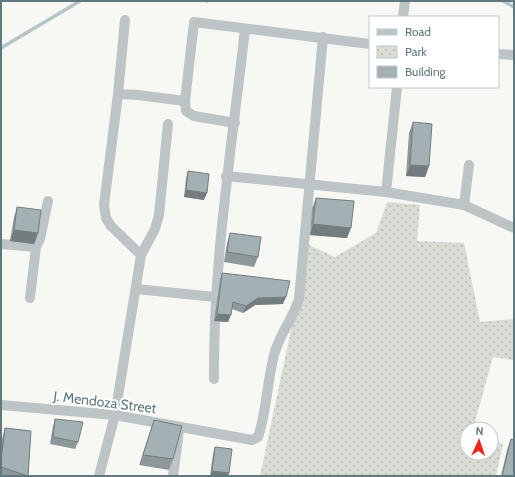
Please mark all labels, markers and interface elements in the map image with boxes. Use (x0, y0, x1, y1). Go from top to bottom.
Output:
legend (369, 16, 499, 88)
text: Road (405, 24, 431, 39)
text: Park (405, 44, 427, 59)
text: Building (405, 64, 447, 79)
street label: J. Mendoza Street (51, 387, 158, 417)
north arrow (459, 421, 499, 461)
text: N (475, 424, 484, 438)

